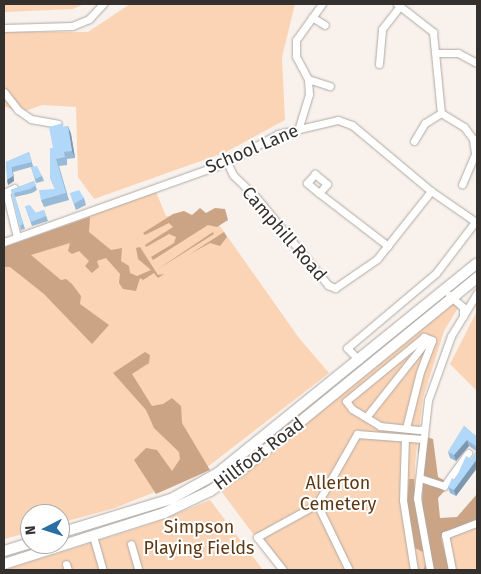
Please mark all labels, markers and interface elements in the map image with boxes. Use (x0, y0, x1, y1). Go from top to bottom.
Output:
street label: School Lane (202, 120, 302, 178)
street label: Camphill Road (237, 182, 331, 286)
street label: Hillfoot Road (210, 413, 308, 495)
park label: Allerton Cemetery (300, 473, 376, 516)
north arrow (20, 504, 70, 554)
park label: Simpson Playing Fields (143, 517, 255, 560)
text: N (22, 525, 39, 536)

